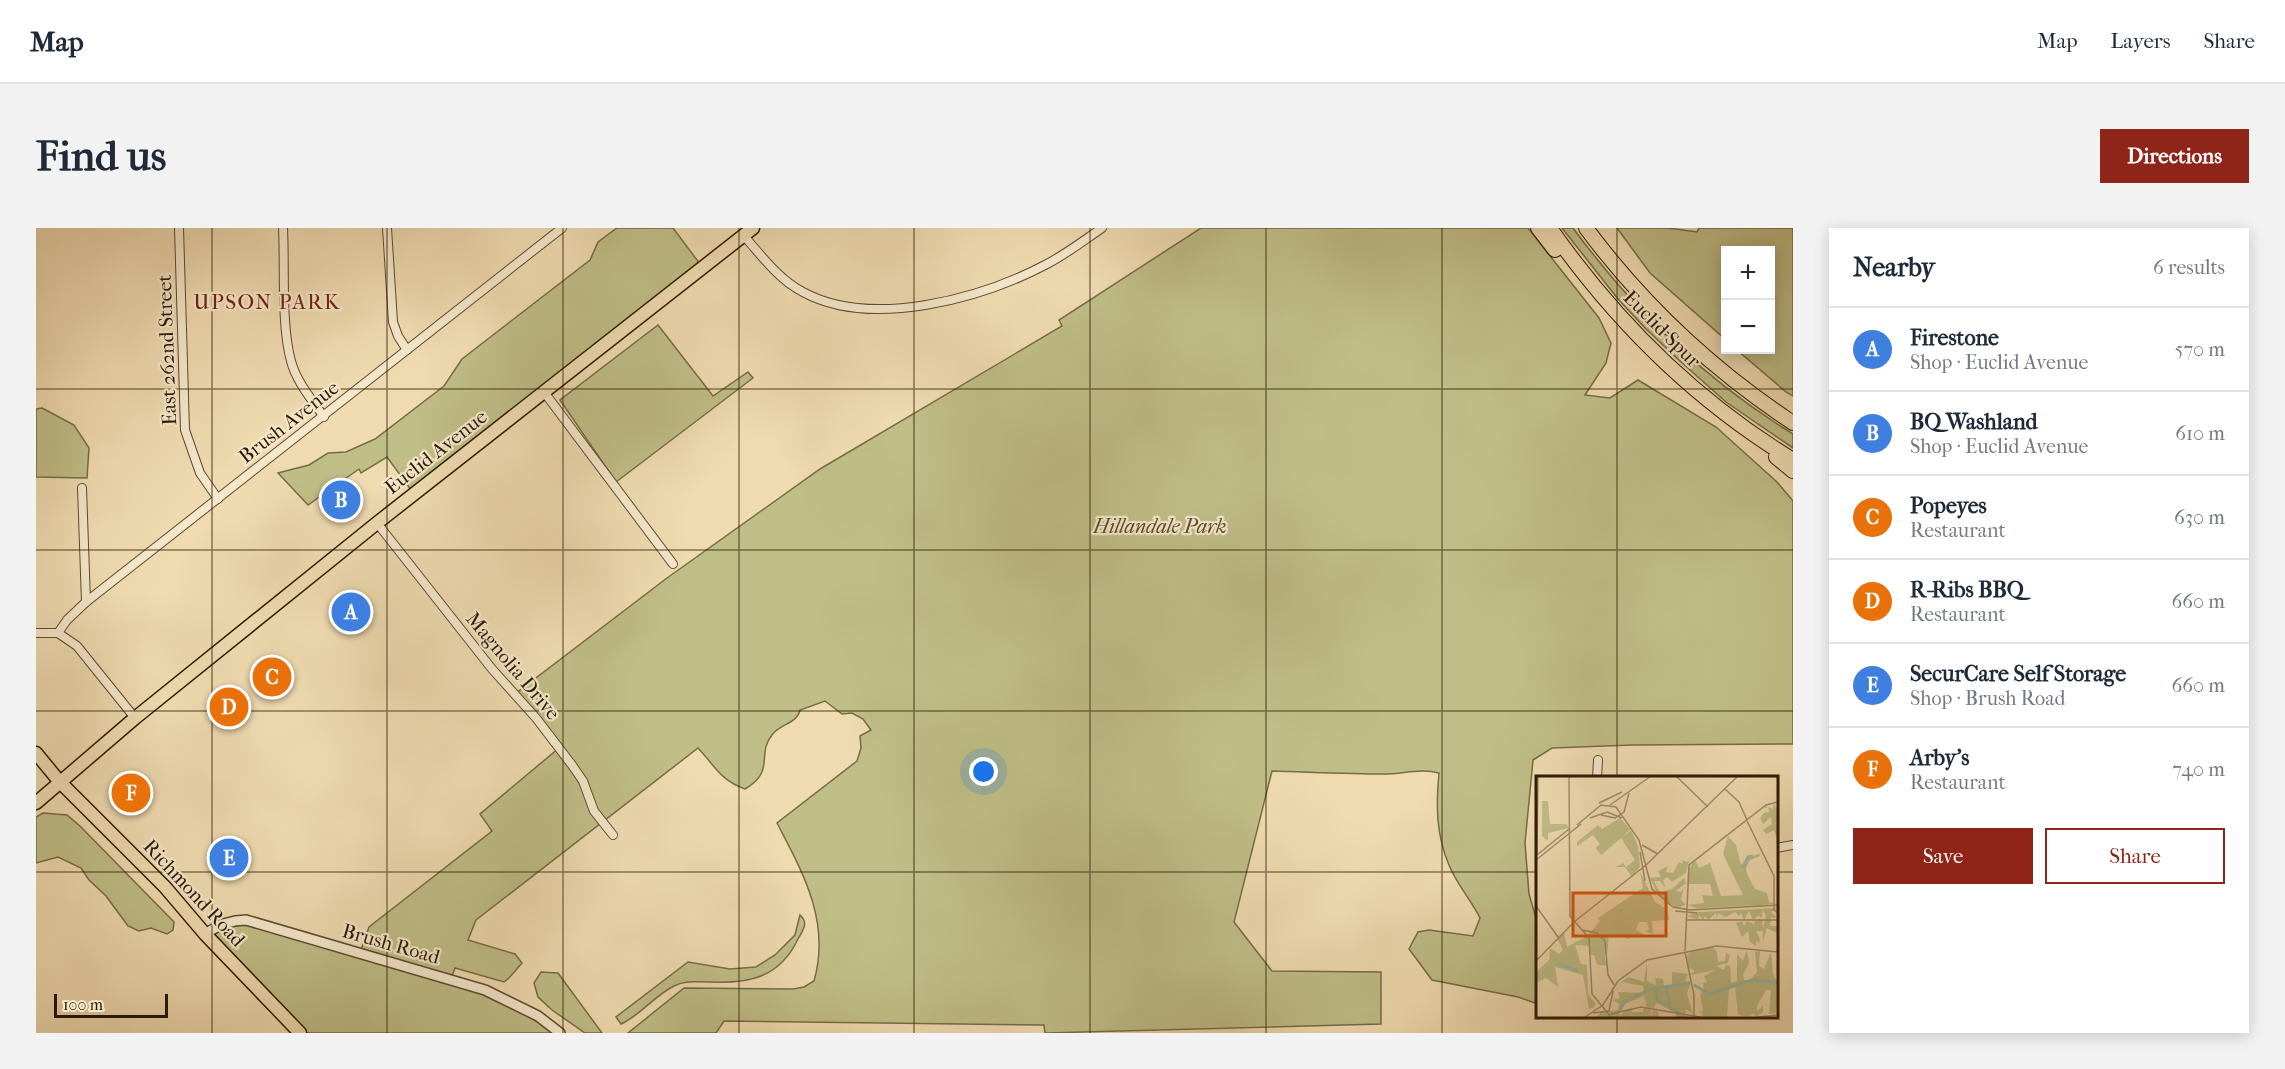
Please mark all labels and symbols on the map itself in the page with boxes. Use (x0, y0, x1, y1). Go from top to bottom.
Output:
street label: East 262nd Street (153, 274, 181, 426)
street label: Euclid Spur (1619, 286, 1706, 373)
district label: UPSON PARK (193, 290, 341, 314)
street label: Brush Avenue (235, 376, 344, 468)
street label: Euclid Avenue (380, 405, 492, 499)
pin: B (322, 478, 360, 522)
park label: Hillandale Park (1092, 515, 1227, 538)
pin: A (332, 590, 370, 634)
street label: Magnolia Drive (461, 607, 565, 725)
pin: C (252, 654, 292, 700)
pin: D (210, 684, 248, 730)
your location (969, 757, 998, 786)
pin: F (112, 770, 151, 816)
inset map (1536, 776, 1778, 1018)
street label: Richmond Road (139, 835, 250, 952)
pin: E (210, 836, 248, 880)
street label: Brush Road (340, 919, 443, 969)
scale bar (54, 991, 168, 1018)

